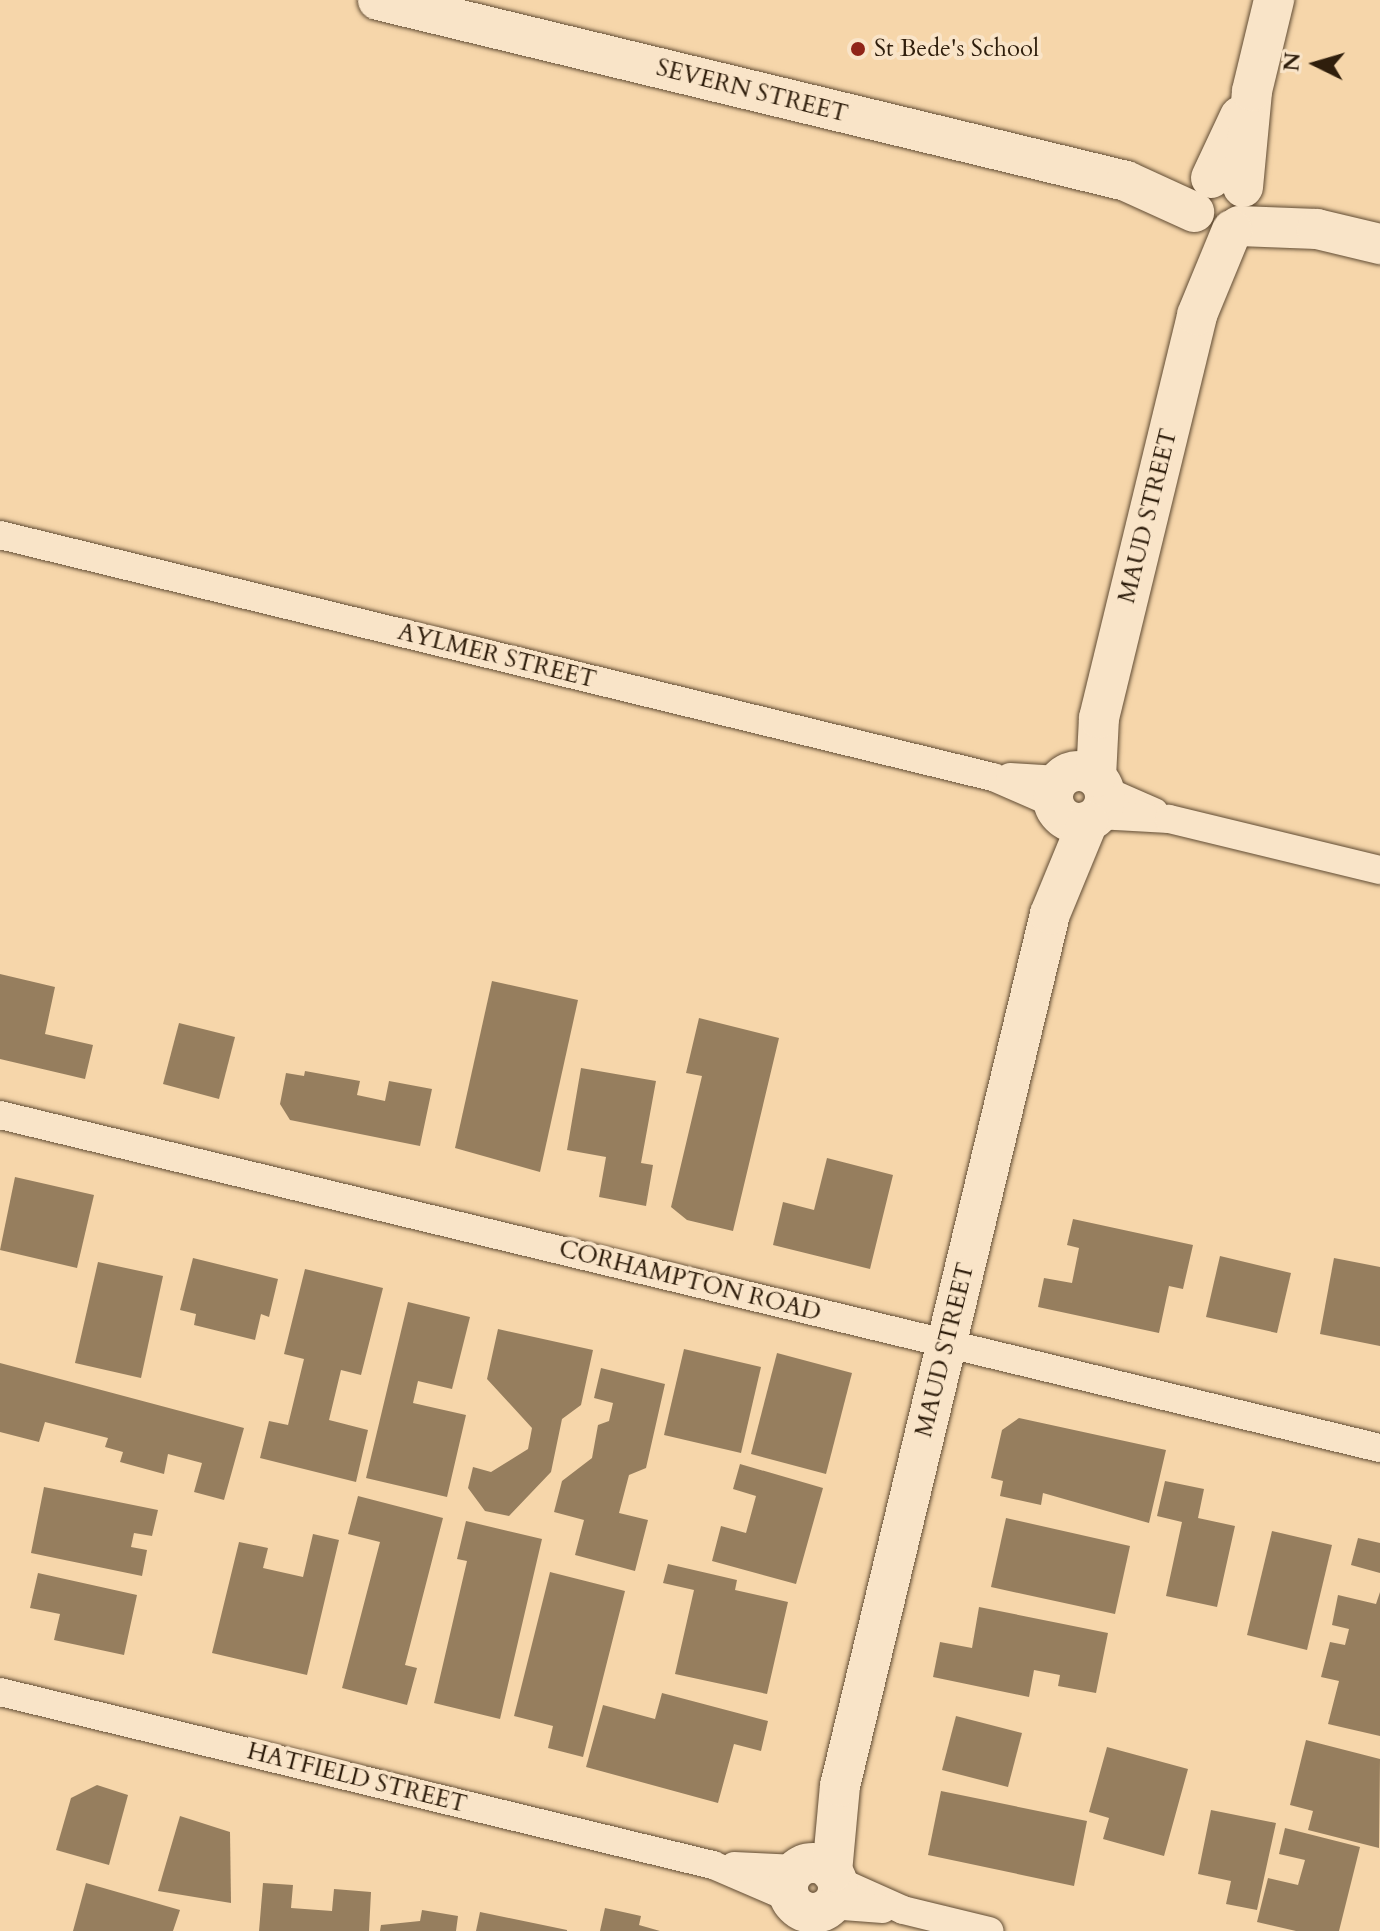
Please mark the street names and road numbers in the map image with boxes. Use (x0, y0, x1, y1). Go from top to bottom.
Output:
street label: SEVERN STREET (653, 53, 851, 129)
street label: MAUD STREET (1112, 426, 1184, 606)
street label: AYLMER STREET (395, 617, 599, 695)
street label: CORHAMPTON ROAD (556, 1235, 824, 1327)
street label: MAUD STREET (909, 1260, 981, 1440)
street label: HATFIELD STREET (244, 1737, 470, 1819)

